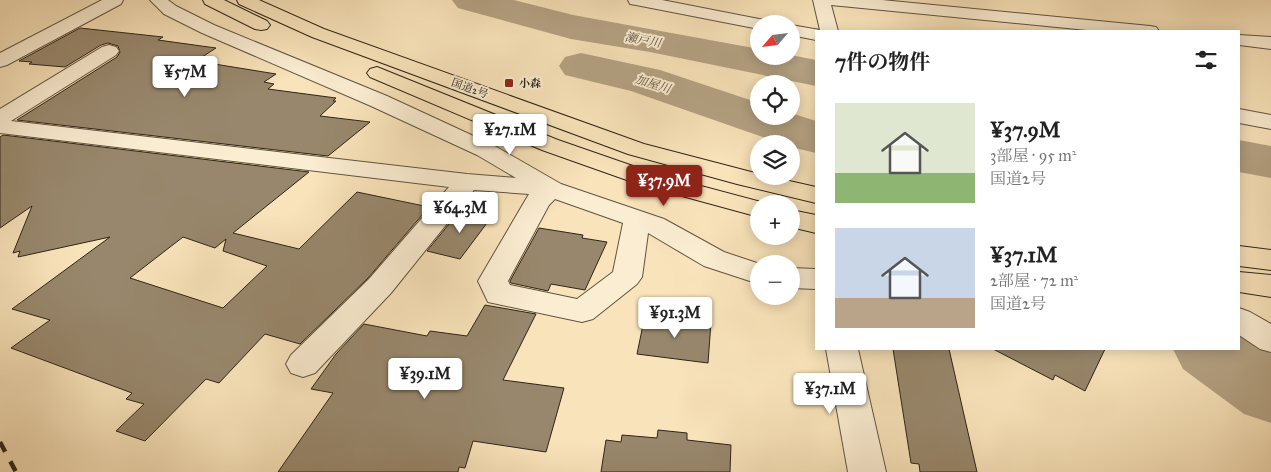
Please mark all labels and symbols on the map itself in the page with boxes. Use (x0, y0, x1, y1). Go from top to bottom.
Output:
north arrow (750, 15, 800, 65)
water label: 瀬戸川 (624, 30, 664, 51)
pin: ¥57M (155, 56, 215, 98)
water label: 加屋川 (634, 72, 674, 97)
street label: 国道2号 (450, 76, 490, 101)
marker: 小森 (503, 77, 515, 89)
place label: 小森 (519, 77, 541, 90)
pin: ¥27.1M (469, 114, 551, 156)
pin: ¥37.9M (623, 164, 705, 207)
pin: ¥64.3M (419, 192, 501, 234)
pin: ¥91.3M (634, 296, 716, 339)
pin: ¥39.1M (384, 358, 466, 400)
pin: ¥37.1M (789, 372, 871, 415)

